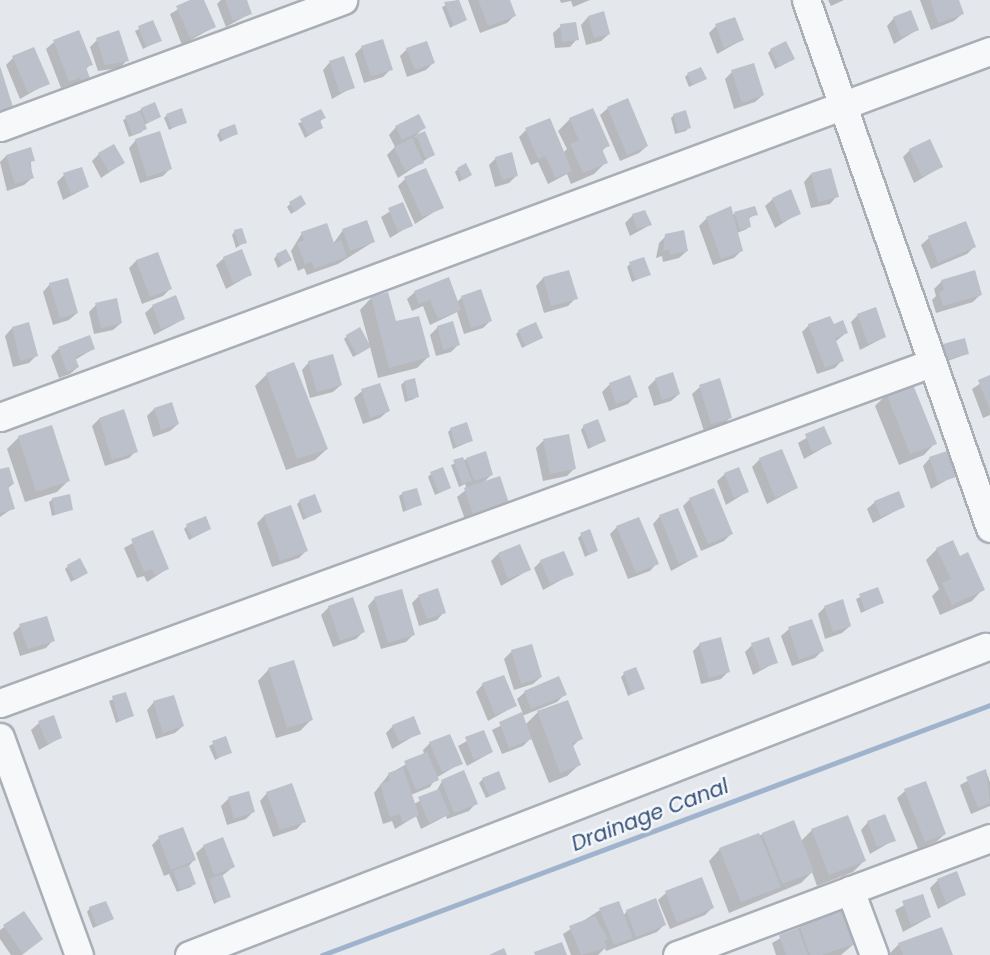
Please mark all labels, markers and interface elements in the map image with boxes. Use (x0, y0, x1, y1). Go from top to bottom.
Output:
water label: Drainage Canal (568, 773, 732, 857)

